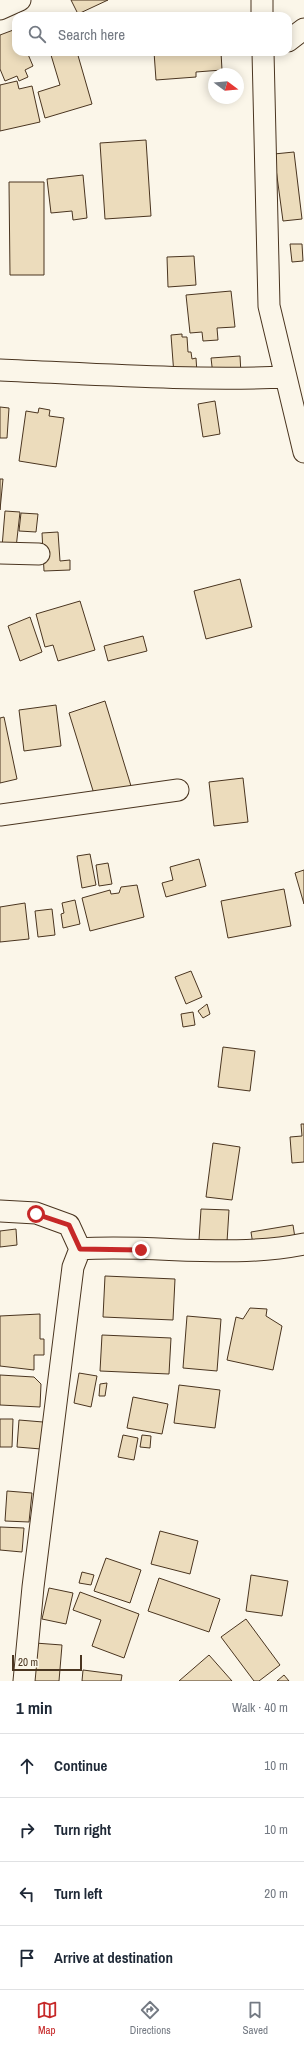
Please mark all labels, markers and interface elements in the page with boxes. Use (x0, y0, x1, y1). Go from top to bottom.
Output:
search box (12, 12, 292, 56)
icon: search (26, 23, 48, 45)
text: Search here (58, 24, 125, 45)
north arrow (208, 68, 244, 104)
route start (27, 1205, 45, 1223)
route end (132, 1241, 150, 1259)
scale bar (12, 1653, 82, 1672)
text: 20 m (18, 1655, 38, 1669)
text: 1 min (16, 1696, 52, 1719)
text: Walk · 40 m (232, 1699, 288, 1716)
icon: ahead (16, 1755, 38, 1777)
text: Continue (54, 1755, 107, 1776)
text: 10 m (264, 1757, 288, 1774)
icon: right (16, 1819, 38, 1841)
text: Turn right (54, 1819, 111, 1840)
text: 10 m (264, 1821, 288, 1838)
icon: left (16, 1883, 38, 1905)
text: Turn left (54, 1883, 102, 1904)
text: 20 m (264, 1885, 288, 1902)
icon: arrive (16, 1947, 38, 1969)
text: Arrive at destination (54, 1947, 173, 1968)
tab: Map (36, 1999, 58, 2037)
tab: Directions (130, 1999, 171, 2037)
tab: Saved (243, 1999, 268, 2037)

